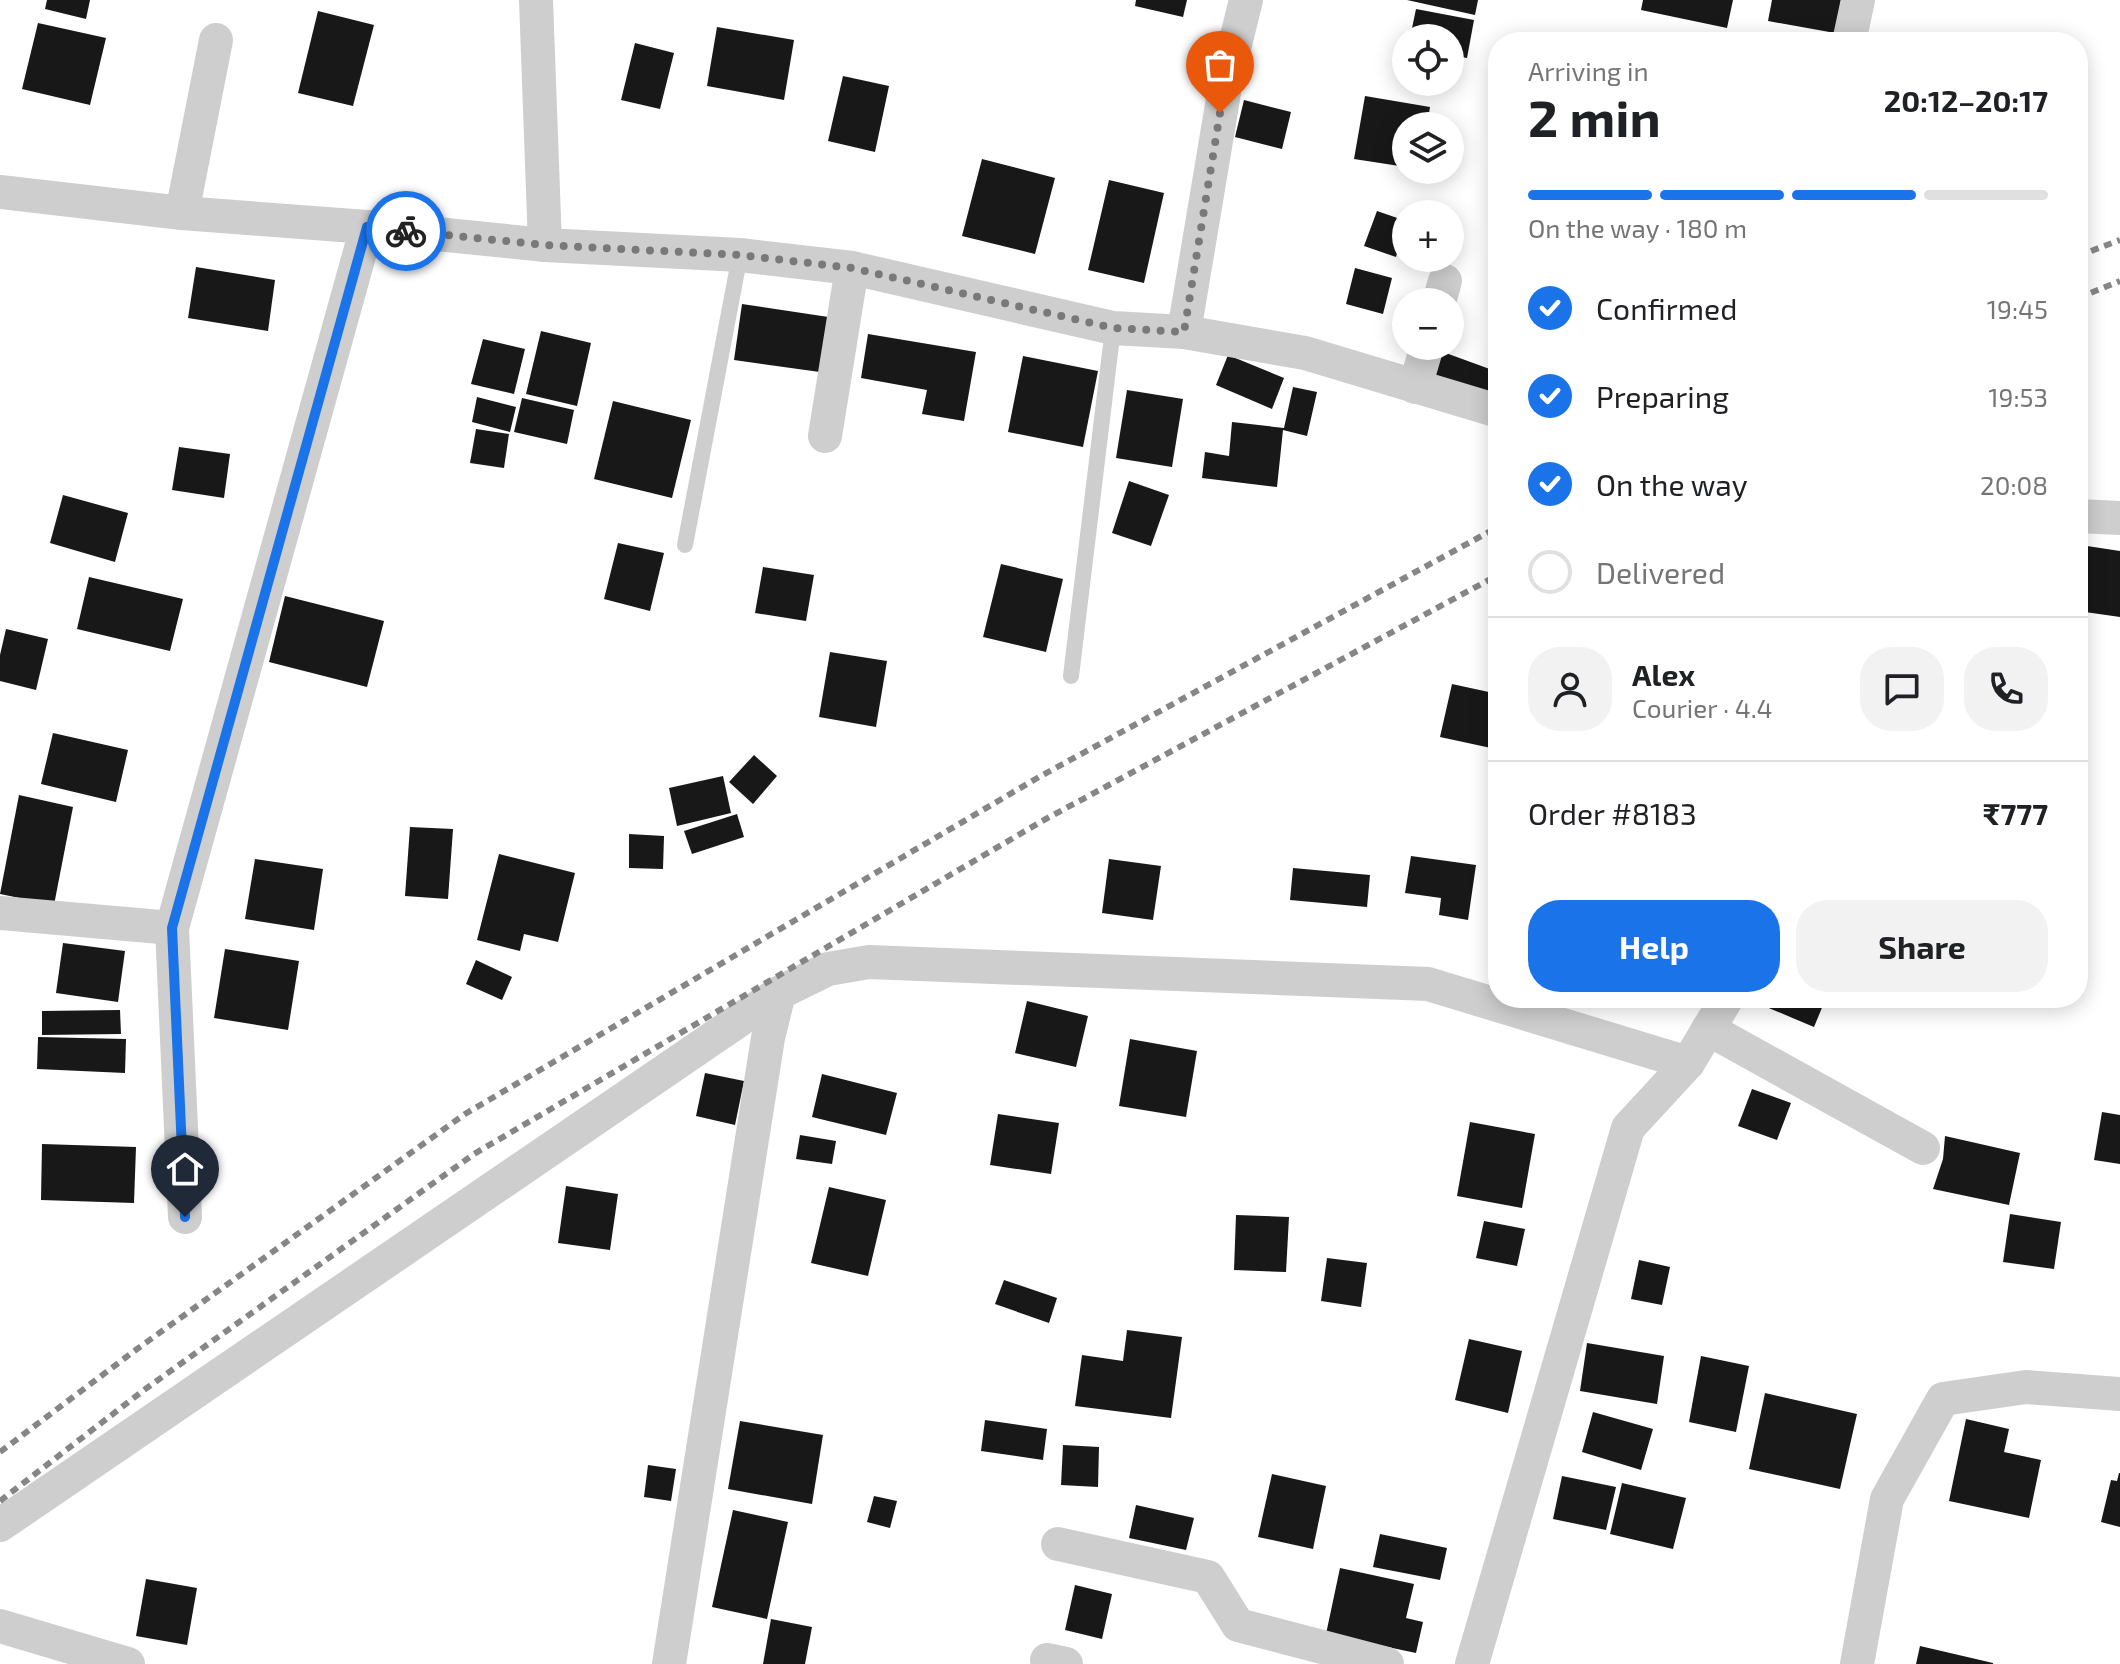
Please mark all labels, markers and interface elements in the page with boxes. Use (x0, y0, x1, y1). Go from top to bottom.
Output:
map controls (1392, 24, 1464, 360)
button: locate (1392, 24, 1464, 96)
pin (1186, 31, 1254, 113)
icon: bag (1198, 43, 1242, 87)
text: Arriving in (1528, 55, 1649, 86)
text: 20:12–20:17 (1884, 82, 2048, 118)
text: 2 min (1528, 85, 1661, 147)
button: layers (1392, 112, 1464, 184)
courier (366, 191, 446, 271)
button: + (1392, 200, 1464, 272)
icon: bike (384, 209, 428, 253)
text: On the way · 180 m (1528, 212, 1747, 243)
icon: check (1528, 286, 1572, 330)
button: − (1392, 288, 1464, 360)
text: Confirmed (1596, 290, 1737, 326)
text: 19:45 (1987, 293, 2048, 324)
icon: check (1528, 374, 1572, 418)
text: Preparing (1596, 378, 1729, 414)
text: 19:53 (1988, 381, 2048, 412)
icon: check (1528, 462, 1572, 506)
text: On the way (1596, 466, 1748, 502)
text: 20:08 (1980, 469, 2048, 500)
text: Delivered (1596, 554, 1725, 590)
button: person (1528, 647, 1612, 731)
button: chat (1860, 647, 1944, 731)
button: phone (1964, 647, 2048, 731)
text: Alex (1632, 656, 1695, 692)
text: Courier · 4.4 (1632, 692, 1773, 723)
text: Order #8183 (1528, 795, 1697, 831)
text: ₹777 (1983, 795, 2048, 831)
button: Help (1528, 900, 1780, 992)
button: Share (1796, 900, 2048, 992)
pin (151, 1135, 219, 1217)
icon: home (163, 1147, 207, 1191)

